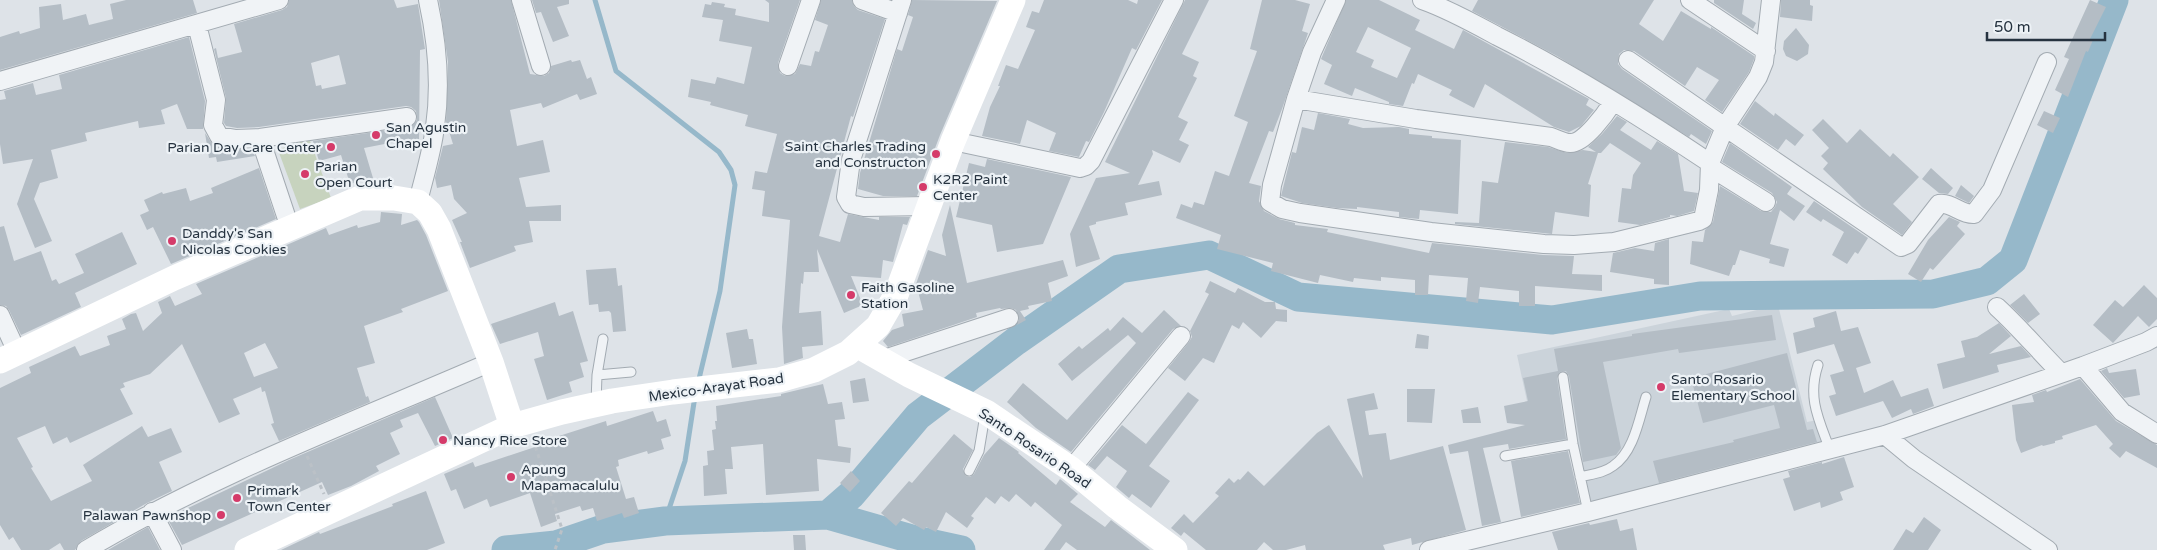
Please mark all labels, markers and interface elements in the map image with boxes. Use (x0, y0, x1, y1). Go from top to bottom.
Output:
scale bar (1987, 10, 2104, 42)
text: 50 m (1994, 18, 2031, 36)
place label: San Agustin Chapel (386, 119, 466, 152)
marker: San Agustin Chapel (370, 129, 382, 141)
place label: Saint Charles Trading and Constructon (785, 138, 926, 171)
place label: Parian Day Care Center (167, 139, 322, 156)
marker: Parian Day Care Center (325, 141, 337, 153)
marker: Saint Charles Trading and Constructon (930, 148, 942, 160)
place label: Parian Open Court (315, 158, 393, 191)
marker: Parian Open Court (299, 168, 311, 180)
place label: K2R2 Paint Center (933, 171, 1008, 204)
marker: K2R2 Paint Center (917, 181, 929, 193)
place label: Danddy's San Nicolas Cookies (182, 225, 287, 258)
marker: Danddy's San Nicolas Cookies (166, 235, 178, 247)
place label: Faith Gasoline Station (861, 279, 955, 312)
marker: Faith Gasoline Station (845, 289, 857, 301)
street label: Mexico-Arayat Road (647, 370, 785, 405)
place label: Santo Rosario Elementary School (1671, 371, 1795, 404)
marker: Santo Rosario Elementary School (1655, 381, 1667, 393)
street label: Santo Rosario Road (975, 405, 1094, 492)
place label: Nancy Rice Store (453, 432, 567, 449)
marker: Nancy Rice Store (437, 434, 449, 446)
place label: Apung Mapamacalulu (521, 461, 619, 494)
marker: Apung Mapamacalulu (505, 471, 517, 483)
place label: Primark Town Center (247, 482, 331, 515)
marker: Primark Town Center (231, 492, 243, 504)
place label: Palawan Pawnshop (83, 507, 211, 524)
marker: Palawan Pawnshop (215, 509, 227, 521)

